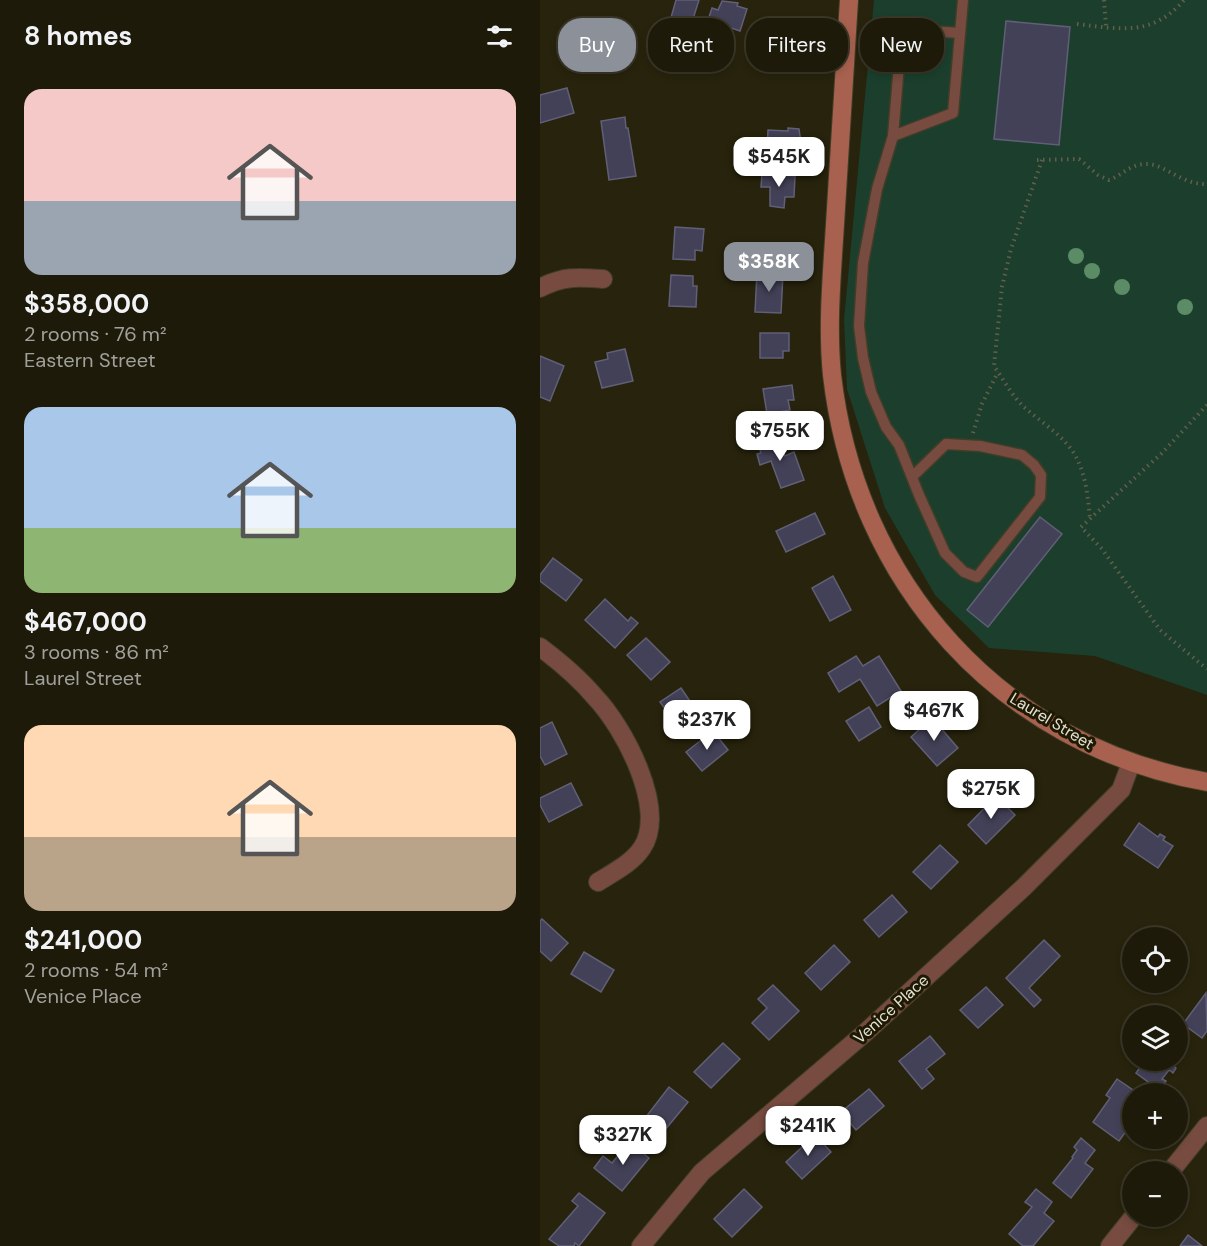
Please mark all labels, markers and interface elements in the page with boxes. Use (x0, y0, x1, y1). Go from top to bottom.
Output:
chip: Buy (558, 18, 636, 72)
chip: Rent (648, 18, 734, 72)
chip: Filters (746, 18, 848, 72)
chip: New (860, 18, 944, 72)
text: 8 homes (24, 19, 132, 53)
icon: filters (483, 20, 516, 53)
icon: home (216, 128, 324, 236)
pin: $545K (737, 137, 821, 188)
text: $545K (747, 143, 811, 169)
pin: $358K (727, 242, 811, 293)
text: $358K (738, 248, 800, 274)
text: $358,000 (24, 287, 149, 321)
text: 2 rooms · 76 m² (24, 321, 167, 347)
text: Eastern Street (24, 347, 156, 373)
pin: $755K (738, 411, 822, 462)
text: $755K (750, 417, 810, 443)
icon: home (216, 446, 324, 554)
text: $467,000 (24, 605, 147, 639)
text: 3 rooms · 86 m² (24, 639, 169, 665)
text: Laurel Street (24, 665, 142, 691)
street label: Laurel Street (1006, 688, 1098, 754)
pin: $467K (892, 691, 976, 742)
text: $467K (903, 697, 965, 723)
pin: $237K (665, 700, 749, 751)
text: $237K (677, 706, 737, 732)
icon: home (216, 764, 324, 872)
pin: $275K (949, 769, 1033, 820)
text: $275K (961, 775, 1021, 801)
text: $241,000 (24, 923, 142, 957)
map controls (1122, 927, 1188, 1227)
button: locate (1122, 927, 1188, 993)
text: 2 rooms · 54 m² (24, 957, 168, 983)
street label: Venice Place (849, 970, 933, 1048)
text: Venice Place (24, 983, 142, 1009)
button: layers (1122, 1005, 1188, 1071)
button: + (1122, 1083, 1188, 1149)
pin: $241K (766, 1106, 850, 1157)
text: $241K (780, 1112, 836, 1138)
pin: $327K (581, 1115, 665, 1166)
text: $327K (593, 1121, 653, 1147)
button: − (1122, 1161, 1188, 1227)

